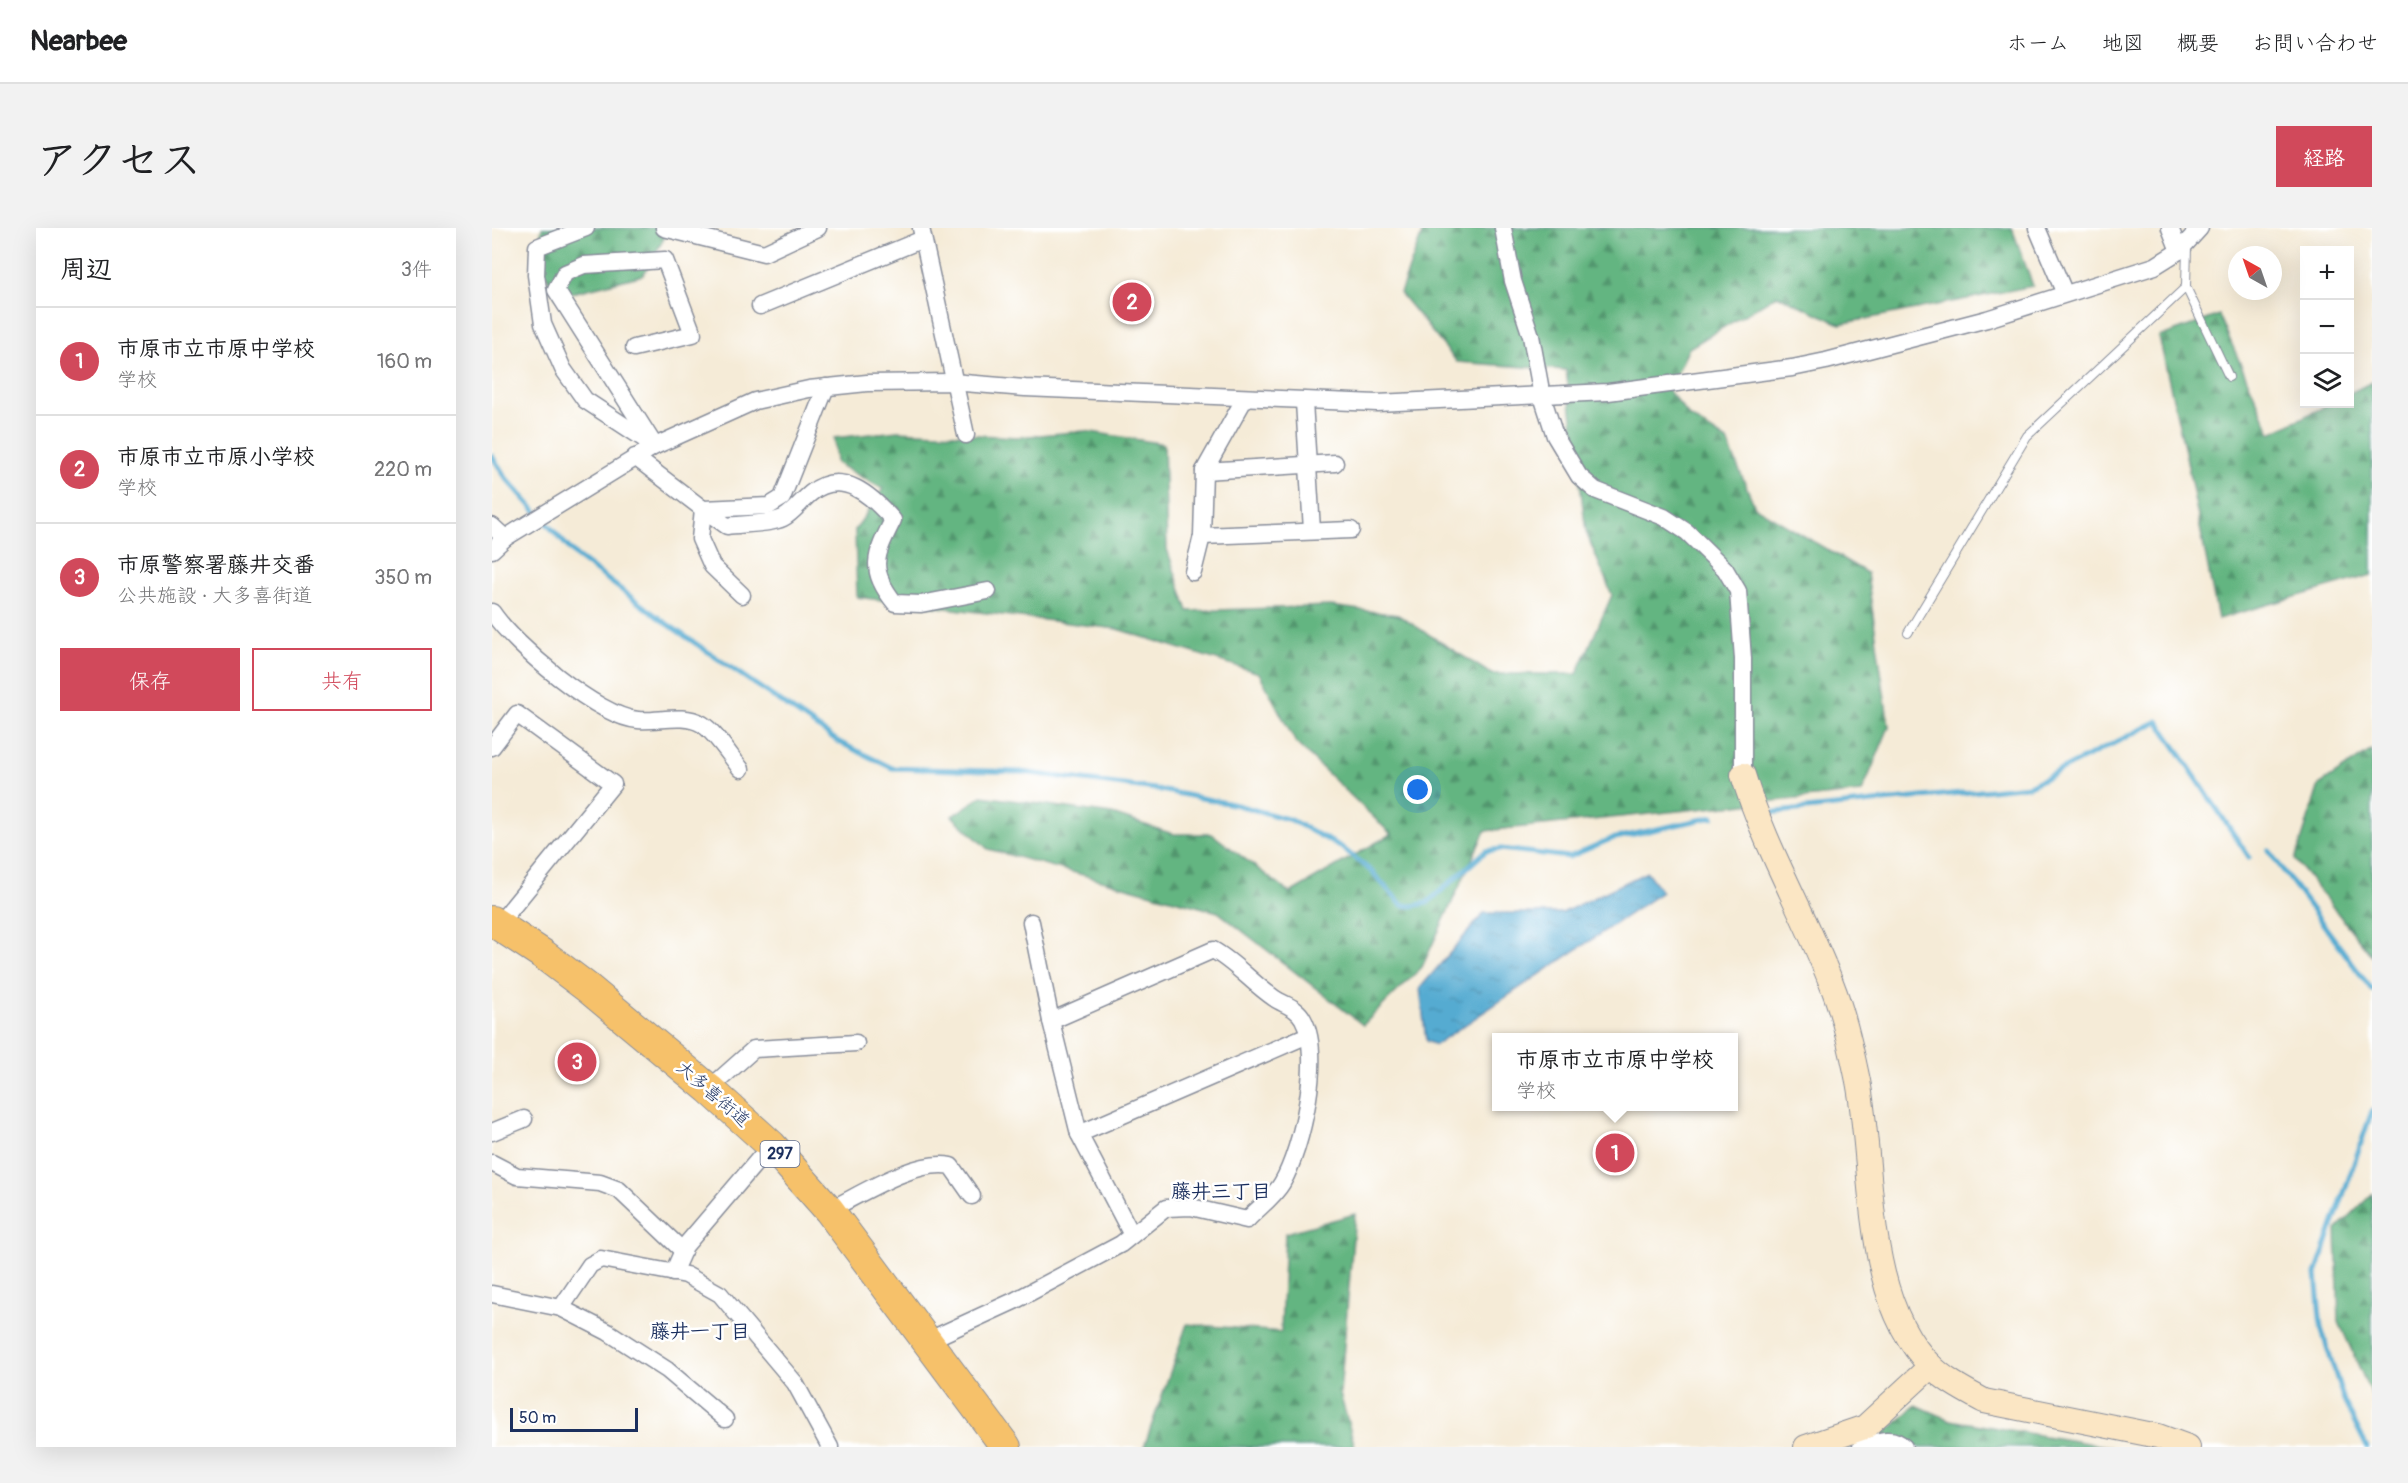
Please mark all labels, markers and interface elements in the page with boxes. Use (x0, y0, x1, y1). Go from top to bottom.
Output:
text: Nearbee (30, 24, 127, 59)
text: ホーム (2007, 30, 2069, 57)
text: 地図 (2102, 30, 2144, 57)
text: 概要 (2177, 30, 2219, 57)
text: お問い合わせ (2252, 30, 2378, 57)
button: 経路 (2276, 126, 2372, 187)
text: アクセス (36, 135, 201, 187)
north arrow (2228, 246, 2282, 300)
map controls (2300, 246, 2354, 408)
button: + (2300, 246, 2354, 300)
text: 周辺 (60, 254, 112, 286)
text: 3件 (401, 257, 432, 282)
pin: 2 (1112, 280, 1152, 325)
button: − (2300, 300, 2354, 354)
text: 市原市立市原中学校 (117, 335, 315, 363)
text: 1 (76, 349, 83, 374)
text: 160 m (377, 349, 432, 374)
button: layers (2300, 354, 2354, 408)
text: 学校 (117, 367, 157, 392)
text: 市原市立市原小学校 (117, 443, 315, 471)
text: 2 (74, 457, 85, 482)
text: 220 m (374, 457, 432, 482)
text: 学校 (117, 475, 157, 500)
text: 市原警察署藤井交番 (117, 551, 315, 579)
text: 3 (74, 565, 85, 590)
text: 350 m (374, 565, 432, 590)
text: 公共施設 · 大多喜街道 (117, 583, 312, 608)
button: 保存 (60, 648, 240, 711)
button: 共有 (252, 648, 432, 711)
your location (1403, 775, 1432, 804)
popup (1492, 1033, 1738, 1111)
pin: 3 (558, 1040, 596, 1084)
text: 市原市立市原中学校 (1516, 1046, 1714, 1074)
street label: 大多喜街道 (671, 1056, 755, 1132)
text: 学校 (1516, 1078, 1556, 1103)
pin: 1 (1596, 1130, 1634, 1176)
road number: 297 (760, 1141, 800, 1167)
district label: 藤井三丁目 (1171, 1179, 1271, 1204)
district label: 藤井一丁目 (650, 1319, 750, 1344)
scale bar (510, 1405, 638, 1432)
text: 50 m (519, 1408, 556, 1428)

